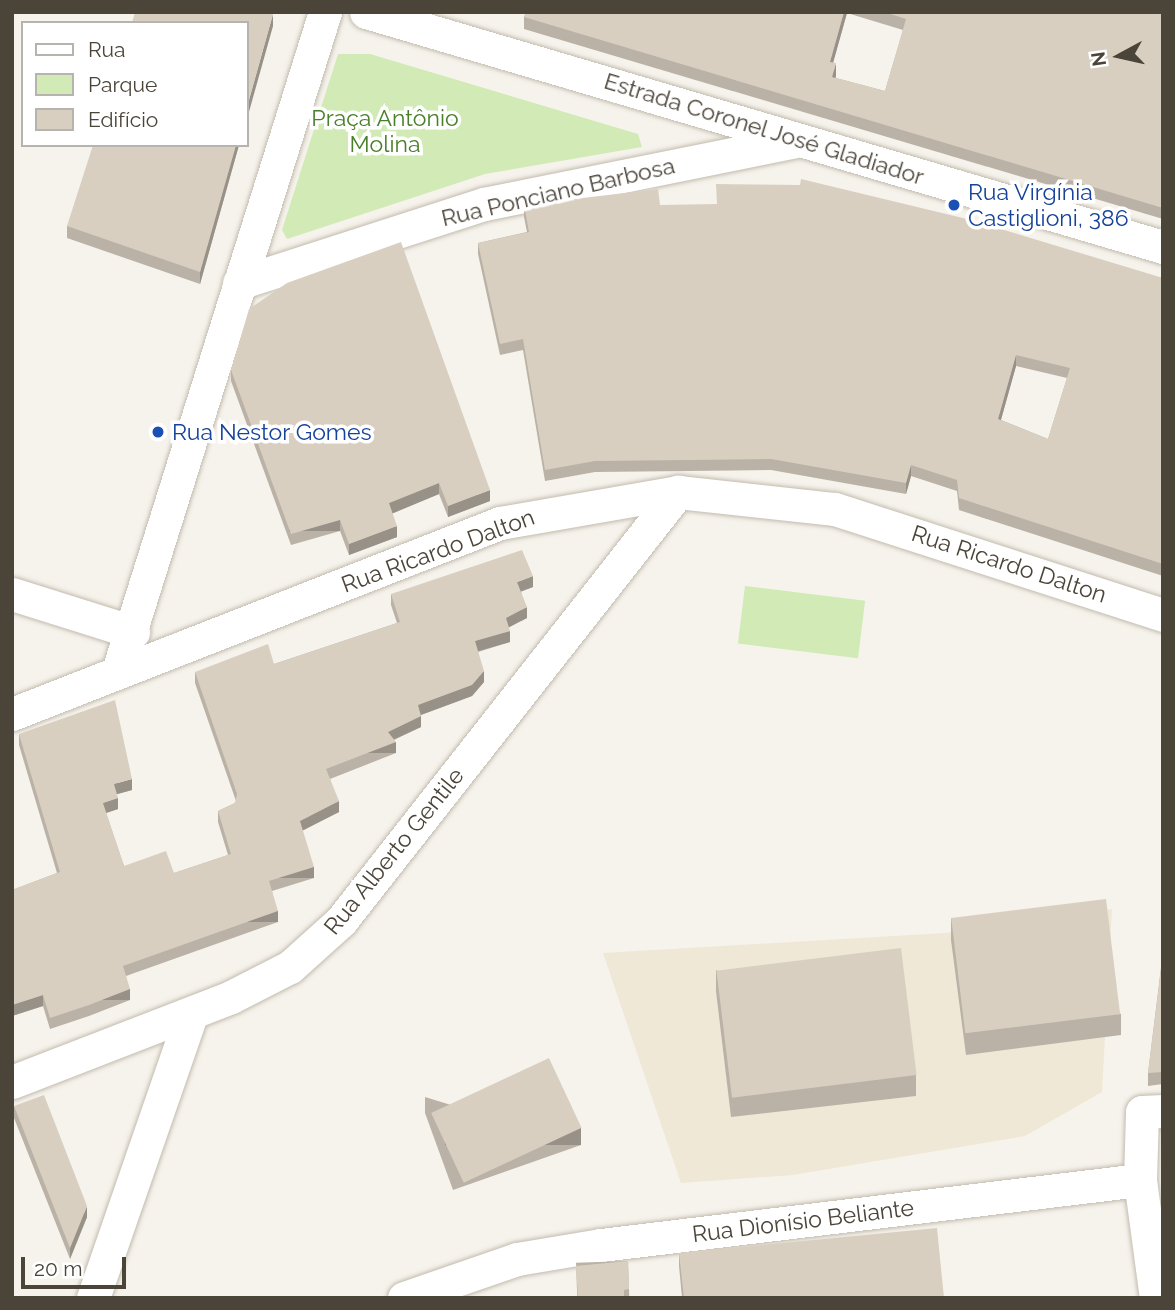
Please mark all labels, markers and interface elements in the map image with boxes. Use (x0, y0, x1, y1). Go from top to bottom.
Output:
legend (21, 21, 248, 147)
north arrow (1084, 21, 1154, 91)
text: Rua (88, 37, 125, 62)
text: N (1086, 50, 1110, 68)
street label: Estrada Coronel José Gladiador (600, 67, 928, 191)
text: Parque (88, 72, 157, 97)
park label: Praça Antônio Molina (311, 104, 459, 158)
text: Edifício (88, 107, 158, 132)
street label: Rua Ponciano Barbosa (439, 152, 677, 232)
place label: Rua Virgínia Castiglioni, 386 (968, 178, 1129, 232)
marker: Rua Virgínia Castiglioni, 386 (946, 197, 962, 213)
place label: Rua Nestor Gomes (172, 418, 372, 446)
marker: Rua Nestor Gomes (150, 424, 166, 440)
street label: Rua Ricardo Dalton (338, 503, 538, 599)
street label: Rua Ricardo Dalton (908, 519, 1110, 609)
street label: Rua Alberto Gentile (318, 762, 470, 940)
street label: Rua Dionísio Beliante (691, 1194, 915, 1248)
scale bar (24, 1244, 130, 1288)
text: 20 m (34, 1256, 82, 1281)

